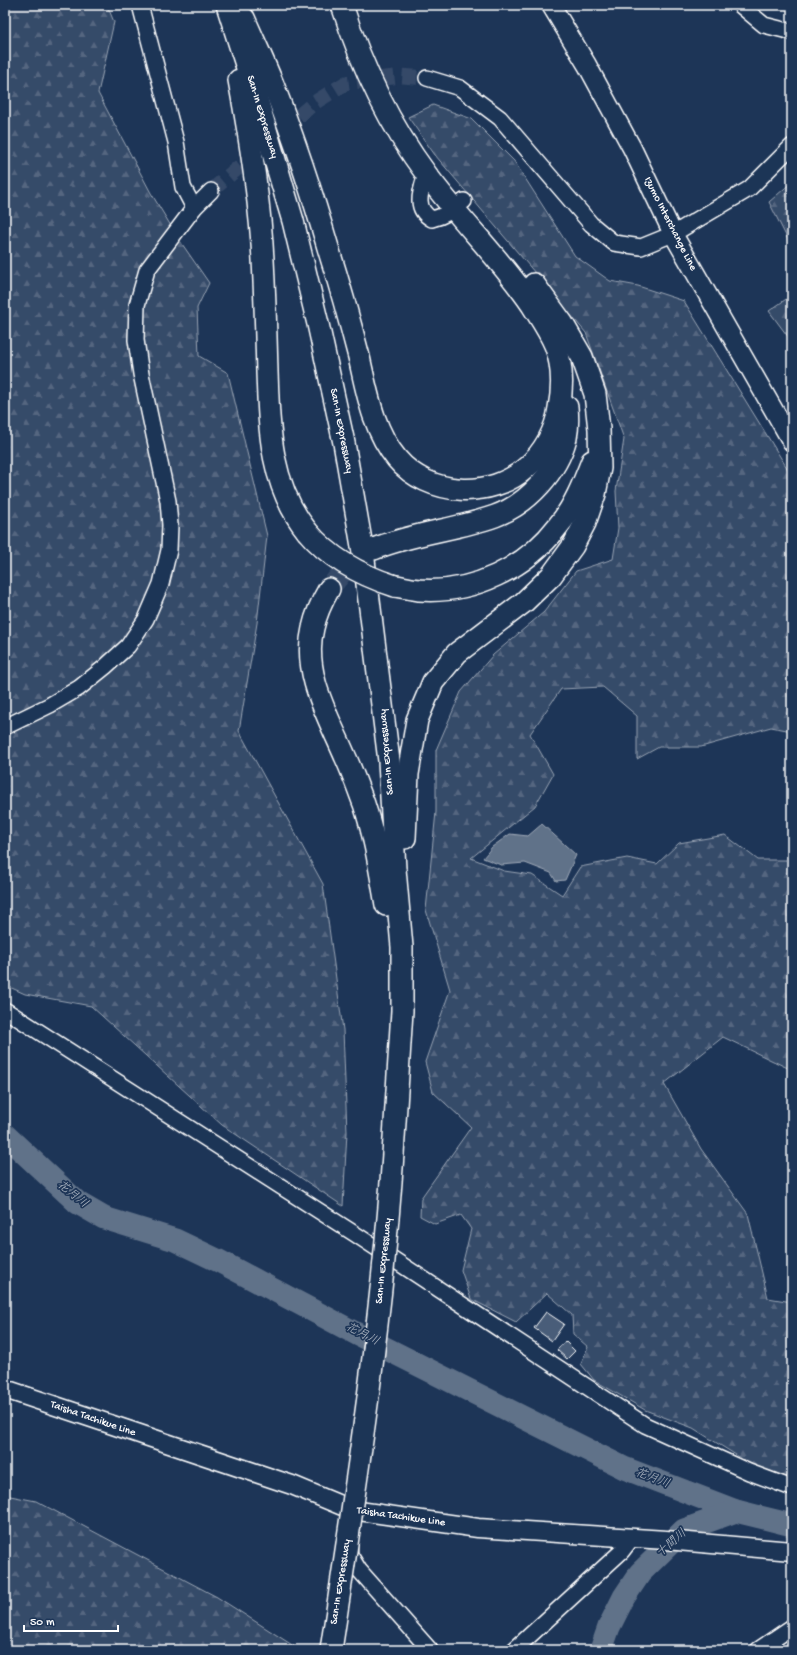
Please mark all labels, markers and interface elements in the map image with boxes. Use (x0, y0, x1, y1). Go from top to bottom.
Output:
street label: San-In Expressway (244, 74, 280, 160)
street label: Izumo Interchange Line (641, 175, 699, 273)
street label: San-In Expressway (327, 388, 355, 475)
street label: San-In Expressway (377, 708, 397, 795)
water label: 花月川 (54, 1177, 91, 1212)
street label: San-In Expressway (374, 1217, 395, 1304)
water label: 花月川 (343, 1320, 382, 1349)
street label: Taisha Tachikue Line (48, 1398, 138, 1439)
water label: 花月川 (633, 1465, 672, 1492)
street label: Taisha Tachikue Line (355, 1505, 446, 1529)
water label: 十間川 (653, 1526, 690, 1561)
street label: San-In Expressway (328, 1538, 354, 1625)
scale bar (24, 1607, 118, 1633)
text: 50 m (30, 1616, 55, 1630)

